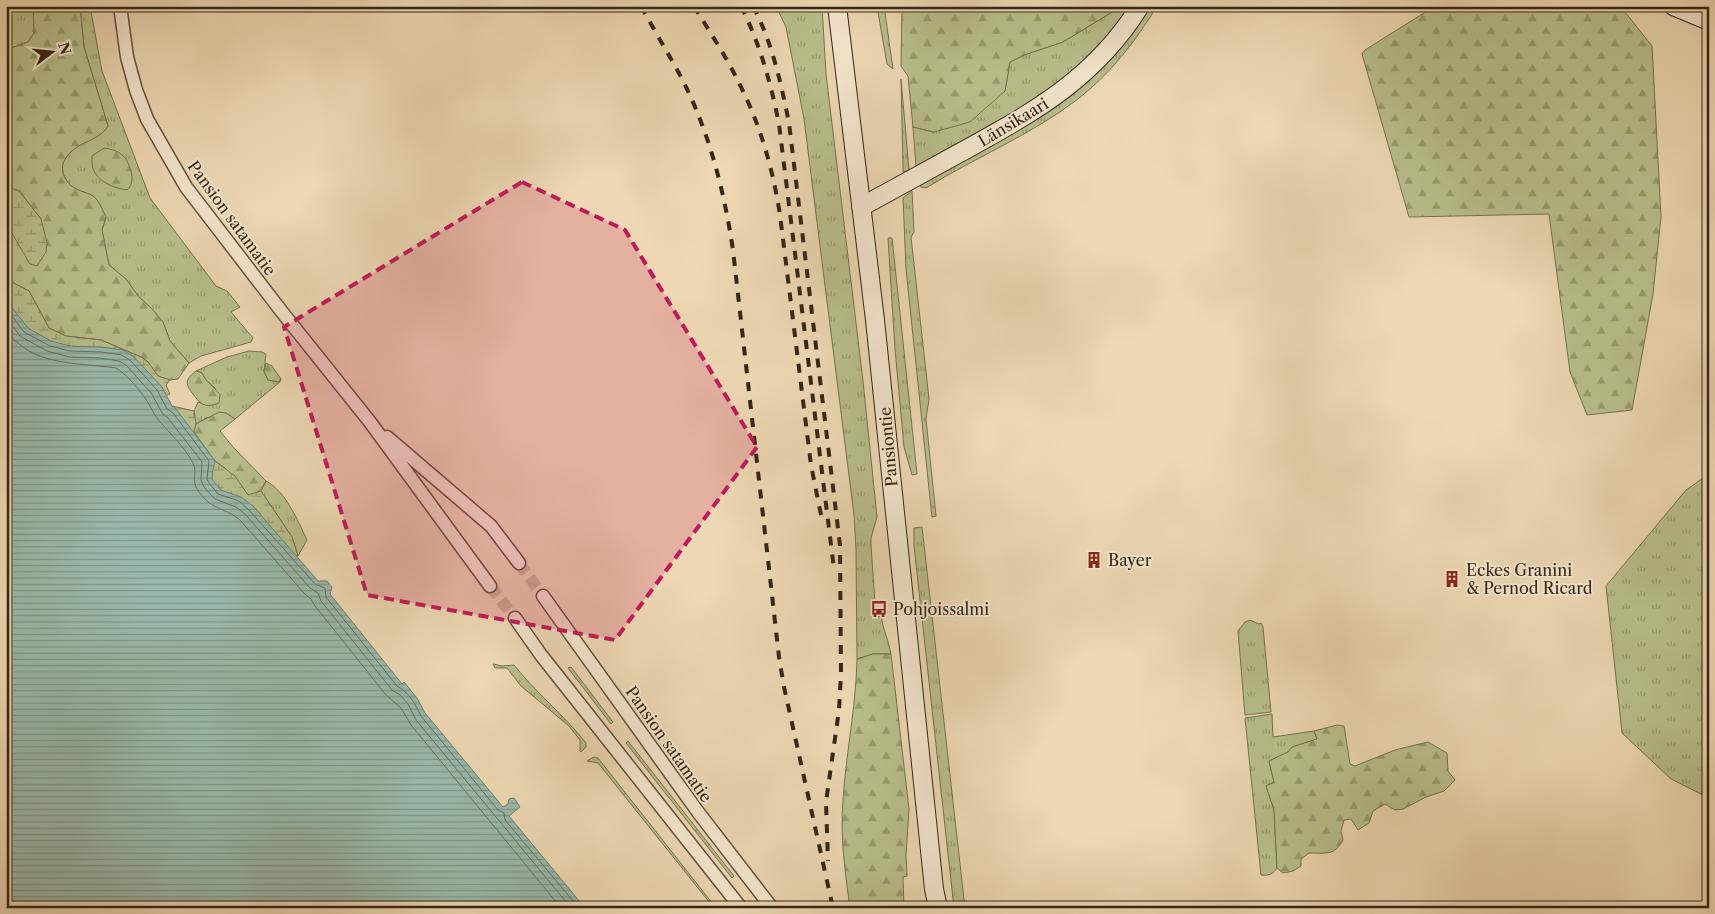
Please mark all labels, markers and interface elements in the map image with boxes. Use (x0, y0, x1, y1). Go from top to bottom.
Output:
north arrow (28, 28, 78, 78)
text: N (54, 40, 75, 57)
street label: Länsikaari (974, 93, 1052, 151)
street label: Pansion satamatie (184, 157, 280, 279)
street label: Pansiontie (875, 406, 901, 488)
building icon: Bayer (1084, 550, 1104, 570)
place label: Bayer (1108, 550, 1152, 570)
place label: Eckes Granini & Pernod Ricard (1466, 560, 1593, 598)
building icon: Eckes Granini & Pernod Ricard (1442, 569, 1462, 589)
bus stop icon: Pohjoissalmi (869, 599, 889, 619)
place label: Pohjoissalmi (893, 599, 989, 619)
street label: Pansion satamatie (622, 682, 717, 806)

